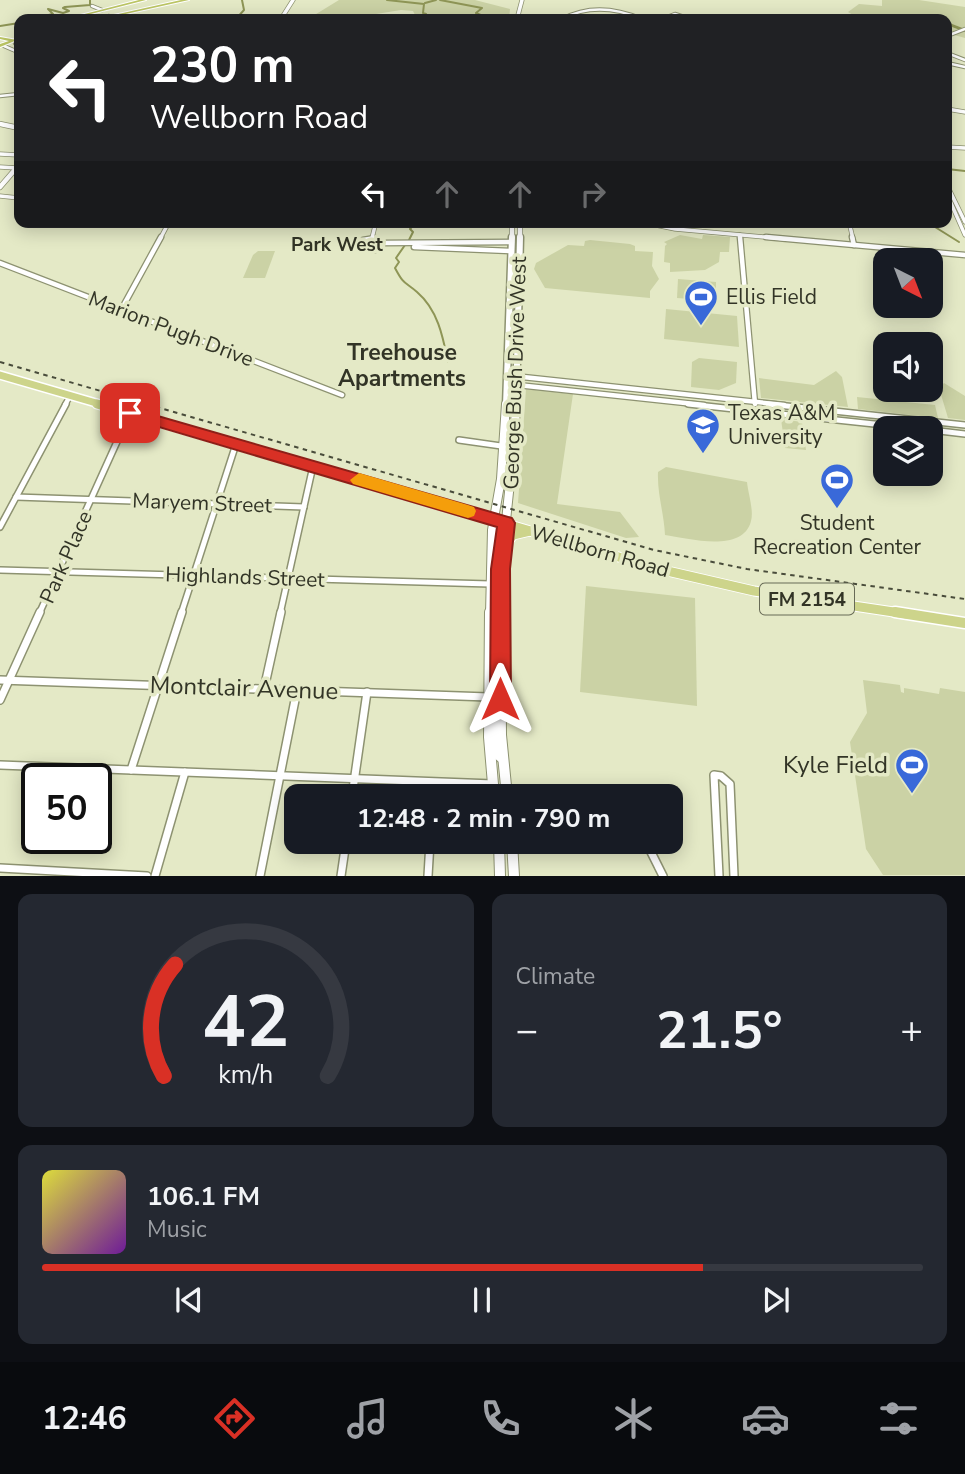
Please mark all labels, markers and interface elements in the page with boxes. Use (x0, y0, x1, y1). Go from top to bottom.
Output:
text: 230 m (150, 32, 294, 99)
icon: left (35, 42, 126, 133)
text: Wellborn Road (150, 96, 368, 139)
icon: left (355, 175, 393, 213)
icon: ahead (428, 175, 466, 213)
icon: ahead (501, 175, 539, 213)
icon: right (574, 175, 612, 213)
district label: Park West (291, 232, 384, 258)
north arrow (873, 248, 943, 318)
map controls (873, 248, 943, 486)
street label: George Bush Drive West (497, 255, 533, 490)
sports icon: Ellis Field (682, 278, 720, 327)
place label: Ellis Field (726, 283, 817, 311)
street label: Marion Pugh Drive (84, 285, 258, 373)
button: sound (873, 332, 943, 402)
district label: Treehouse Apartments (338, 337, 466, 394)
pin (100, 383, 160, 443)
icon: arrive (111, 394, 149, 432)
place label: Texas A&M University (728, 399, 836, 451)
school or university icon: Texas A&M University (684, 406, 722, 455)
button: layers (873, 416, 943, 486)
sports icon: Student Recreation Center (818, 461, 856, 510)
street label: Maryem Street (132, 487, 273, 519)
street label: Park Place (33, 506, 99, 608)
place label: Student Recreation Center (753, 509, 922, 561)
street label: Wellborn Road (527, 518, 673, 584)
street label: Highlands Street (165, 560, 326, 594)
road number: FM 2154 (760, 584, 854, 614)
position arrow (463, 662, 537, 736)
street label: Montclair Avenue (149, 669, 339, 707)
sports icon: Kyle Field (893, 746, 931, 795)
place label: Kyle Field (783, 749, 888, 781)
speed limit sign: 50 (21, 763, 112, 854)
text: 12:48 · 2 min · 790 m (357, 801, 610, 836)
text: Climate (516, 961, 595, 992)
text: 42 (202, 973, 289, 1073)
text: 21.5° (656, 995, 782, 1066)
text: − (516, 1005, 538, 1056)
text: + (900, 1005, 923, 1056)
text: km/h (218, 1058, 273, 1092)
text: 106.1 FM (147, 1179, 260, 1214)
text: Music (147, 1214, 207, 1245)
icon: previous (170, 1281, 208, 1319)
icon: pause (463, 1281, 501, 1319)
icon: next (757, 1281, 795, 1319)
icon: directions (210, 1394, 259, 1443)
icon: music (343, 1394, 392, 1443)
icon: phone (476, 1394, 525, 1443)
icon: climate (609, 1394, 658, 1443)
icon: car (741, 1394, 790, 1443)
icon: filters (874, 1394, 923, 1443)
text: 12:46 (42, 1397, 127, 1440)

